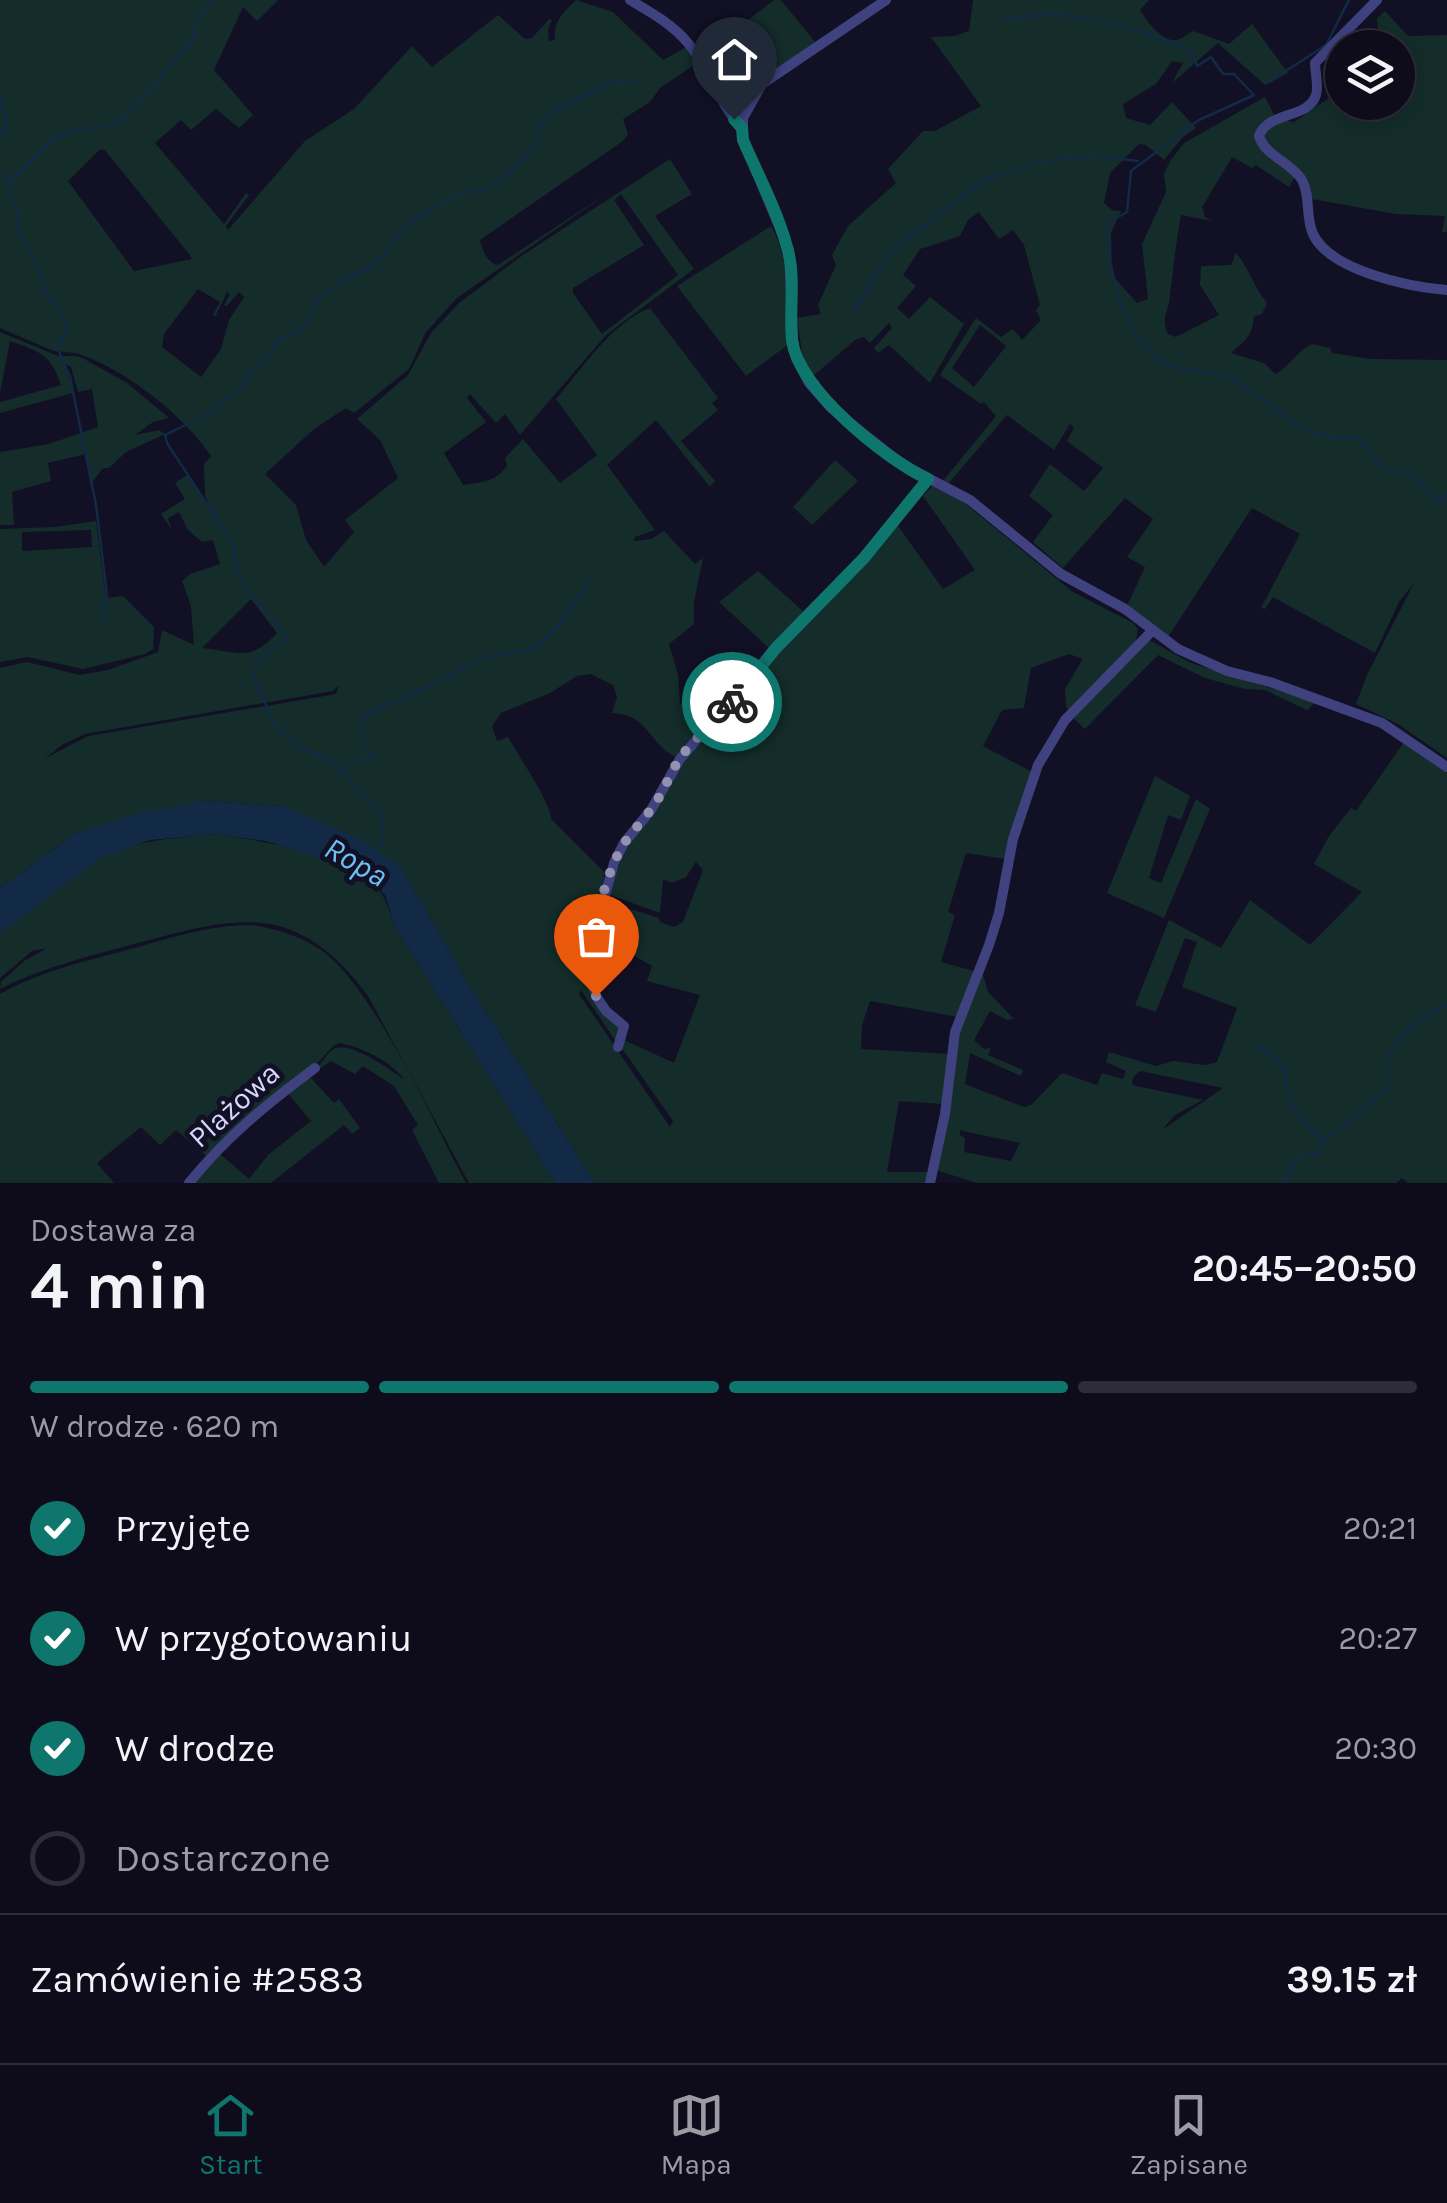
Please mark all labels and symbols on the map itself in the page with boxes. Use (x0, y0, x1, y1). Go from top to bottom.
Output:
pin (692, 17, 777, 120)
courier (682, 652, 782, 752)
water label: Ropa (318, 829, 394, 895)
pin (554, 894, 639, 997)
street label: Plażowa (181, 1055, 287, 1155)

